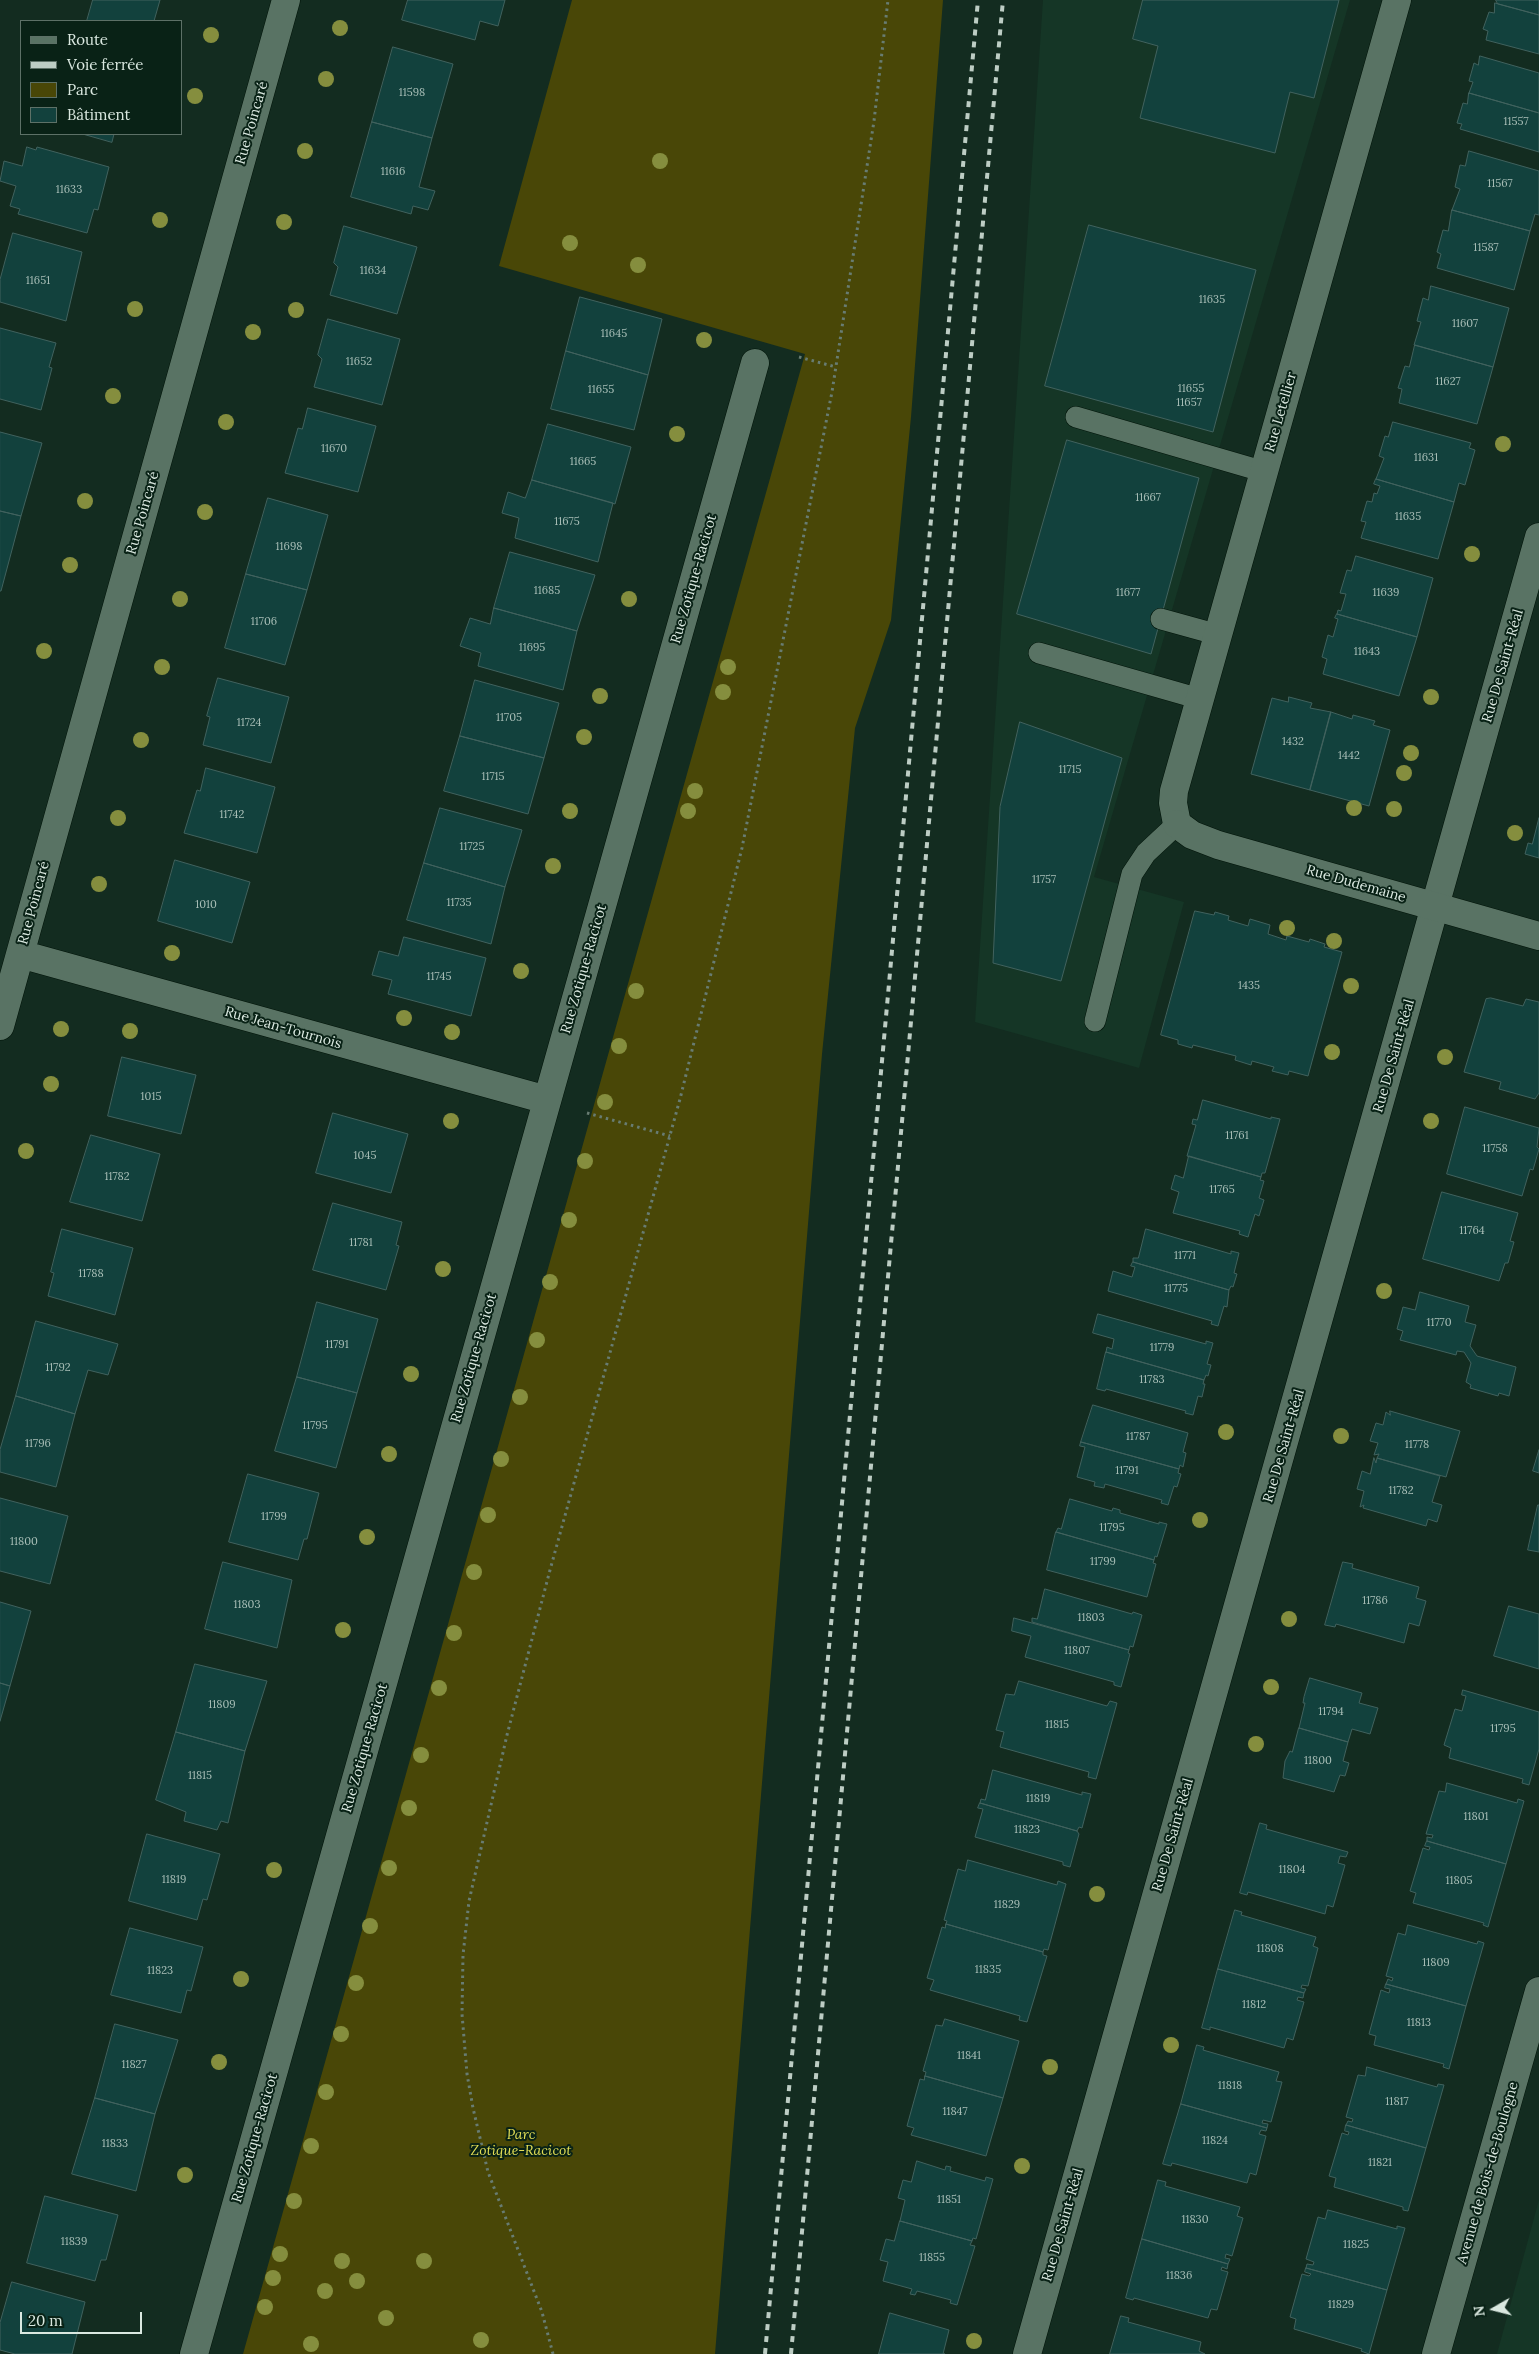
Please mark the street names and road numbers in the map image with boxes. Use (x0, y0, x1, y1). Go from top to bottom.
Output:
street label: Rue Poincaré (232, 80, 272, 166)
street label: Rue Letellier (1262, 370, 1300, 454)
street label: Rue Poincaré (123, 470, 163, 556)
street label: Rue Zotique-Racicot (668, 513, 720, 645)
street label: Rue De Saint-Réal (1479, 607, 1527, 725)
street label: Rue Poincaré (15, 859, 53, 947)
street label: Rue Dudemaine (1304, 862, 1408, 906)
street label: Rue Zotique-Racicot (558, 903, 610, 1035)
street label: Rue De Saint-Réal (1370, 997, 1418, 1115)
street label: Rue Jean-Tournois (223, 1003, 343, 1053)
street label: Rue Zotique-Racicot (448, 1292, 500, 1424)
street label: Rue De Saint-Réal (1260, 1387, 1308, 1505)
street label: Rue Zotique-Racicot (339, 1682, 391, 1814)
street label: Rue De Saint-Réal (1149, 1776, 1197, 1894)
street label: Rue Zotique-Racicot (229, 2072, 281, 2204)
street label: Avenue de Bois-de-Boulogne (1454, 2080, 1522, 2266)
street label: Rue De Saint-Réal (1039, 2166, 1087, 2284)

